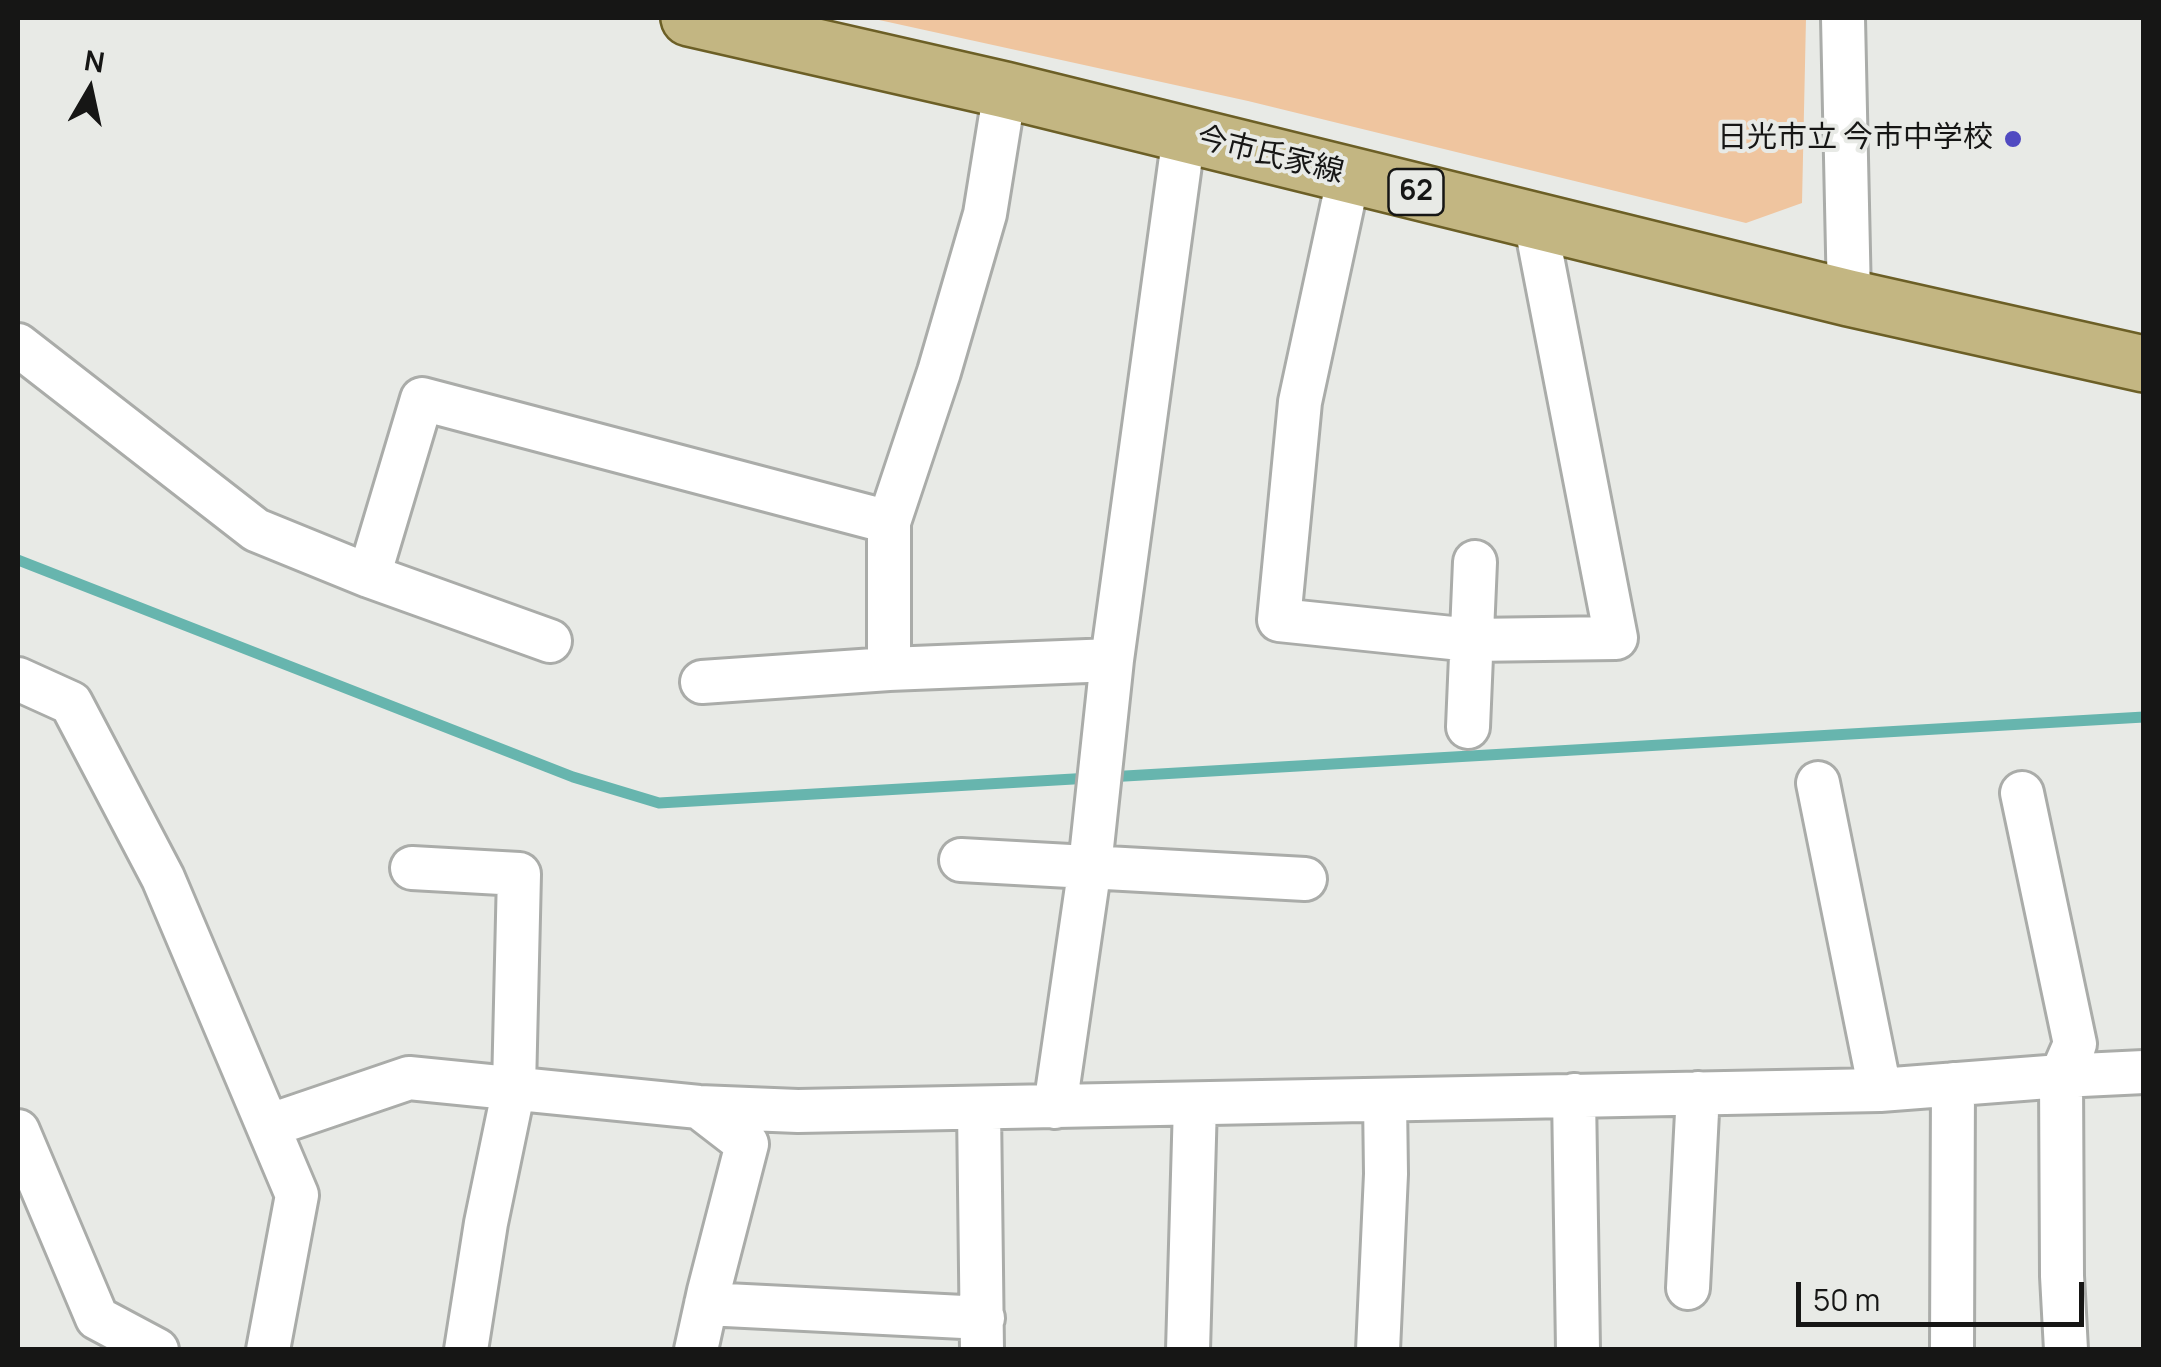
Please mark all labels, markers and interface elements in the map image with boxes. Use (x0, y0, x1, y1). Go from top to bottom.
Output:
north arrow (40, 40, 140, 140)
text: N (82, 40, 108, 81)
street label: 今市氏家線 (1193, 120, 1347, 192)
place label: 日光市立 今市中学校 (1717, 121, 1993, 157)
marker: 日光市立 今市中学校 (2002, 128, 2024, 150)
road number: 62 (1388, 169, 1444, 215)
scale bar (1801, 1262, 2088, 1324)
text: 50 m (1813, 1279, 1880, 1320)

